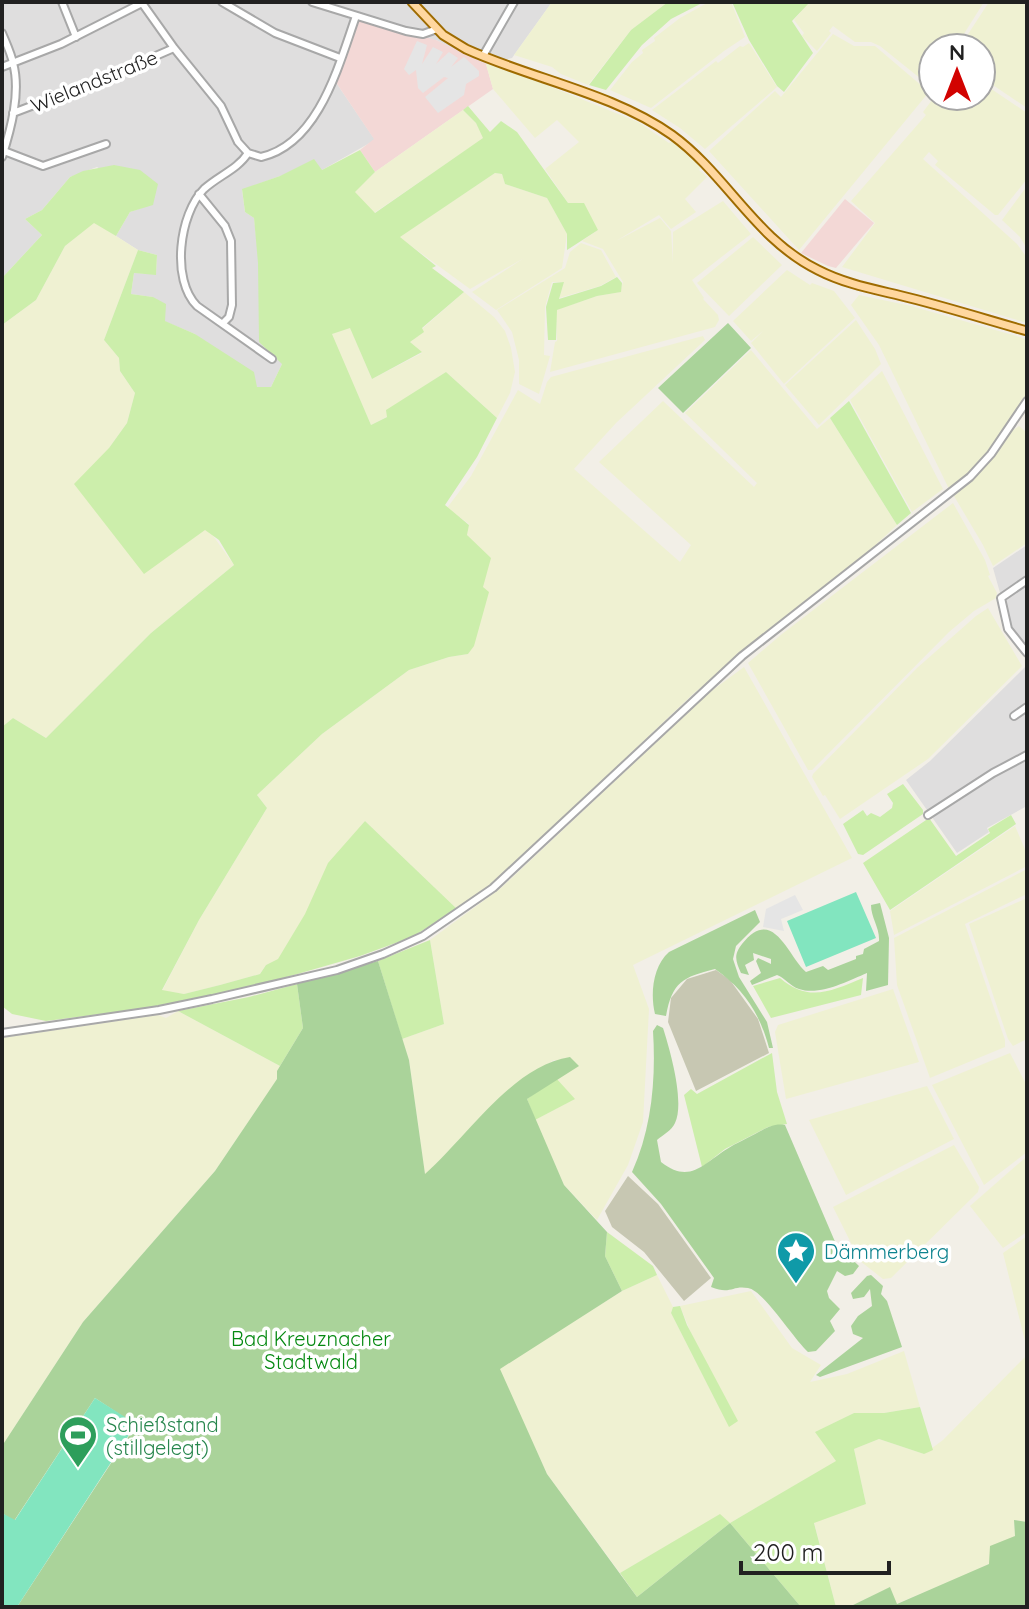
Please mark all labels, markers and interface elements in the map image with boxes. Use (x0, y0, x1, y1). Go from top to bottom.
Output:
north arrow (917, 32, 997, 112)
text: N (949, 38, 965, 66)
street label: Wielandstraße (27, 44, 161, 118)
place icon: Dämmerberg (775, 1230, 817, 1285)
place label: Dämmerberg (824, 1239, 949, 1264)
park label: Bad Kreuznacher Stadtwald (231, 1326, 391, 1374)
place label: Schießstand (stillgelegt) (106, 1412, 219, 1460)
sports icon: Schießstand (stillgelegt) (57, 1414, 99, 1469)
scale bar (741, 1525, 889, 1575)
text: 200 m (753, 1537, 823, 1567)

